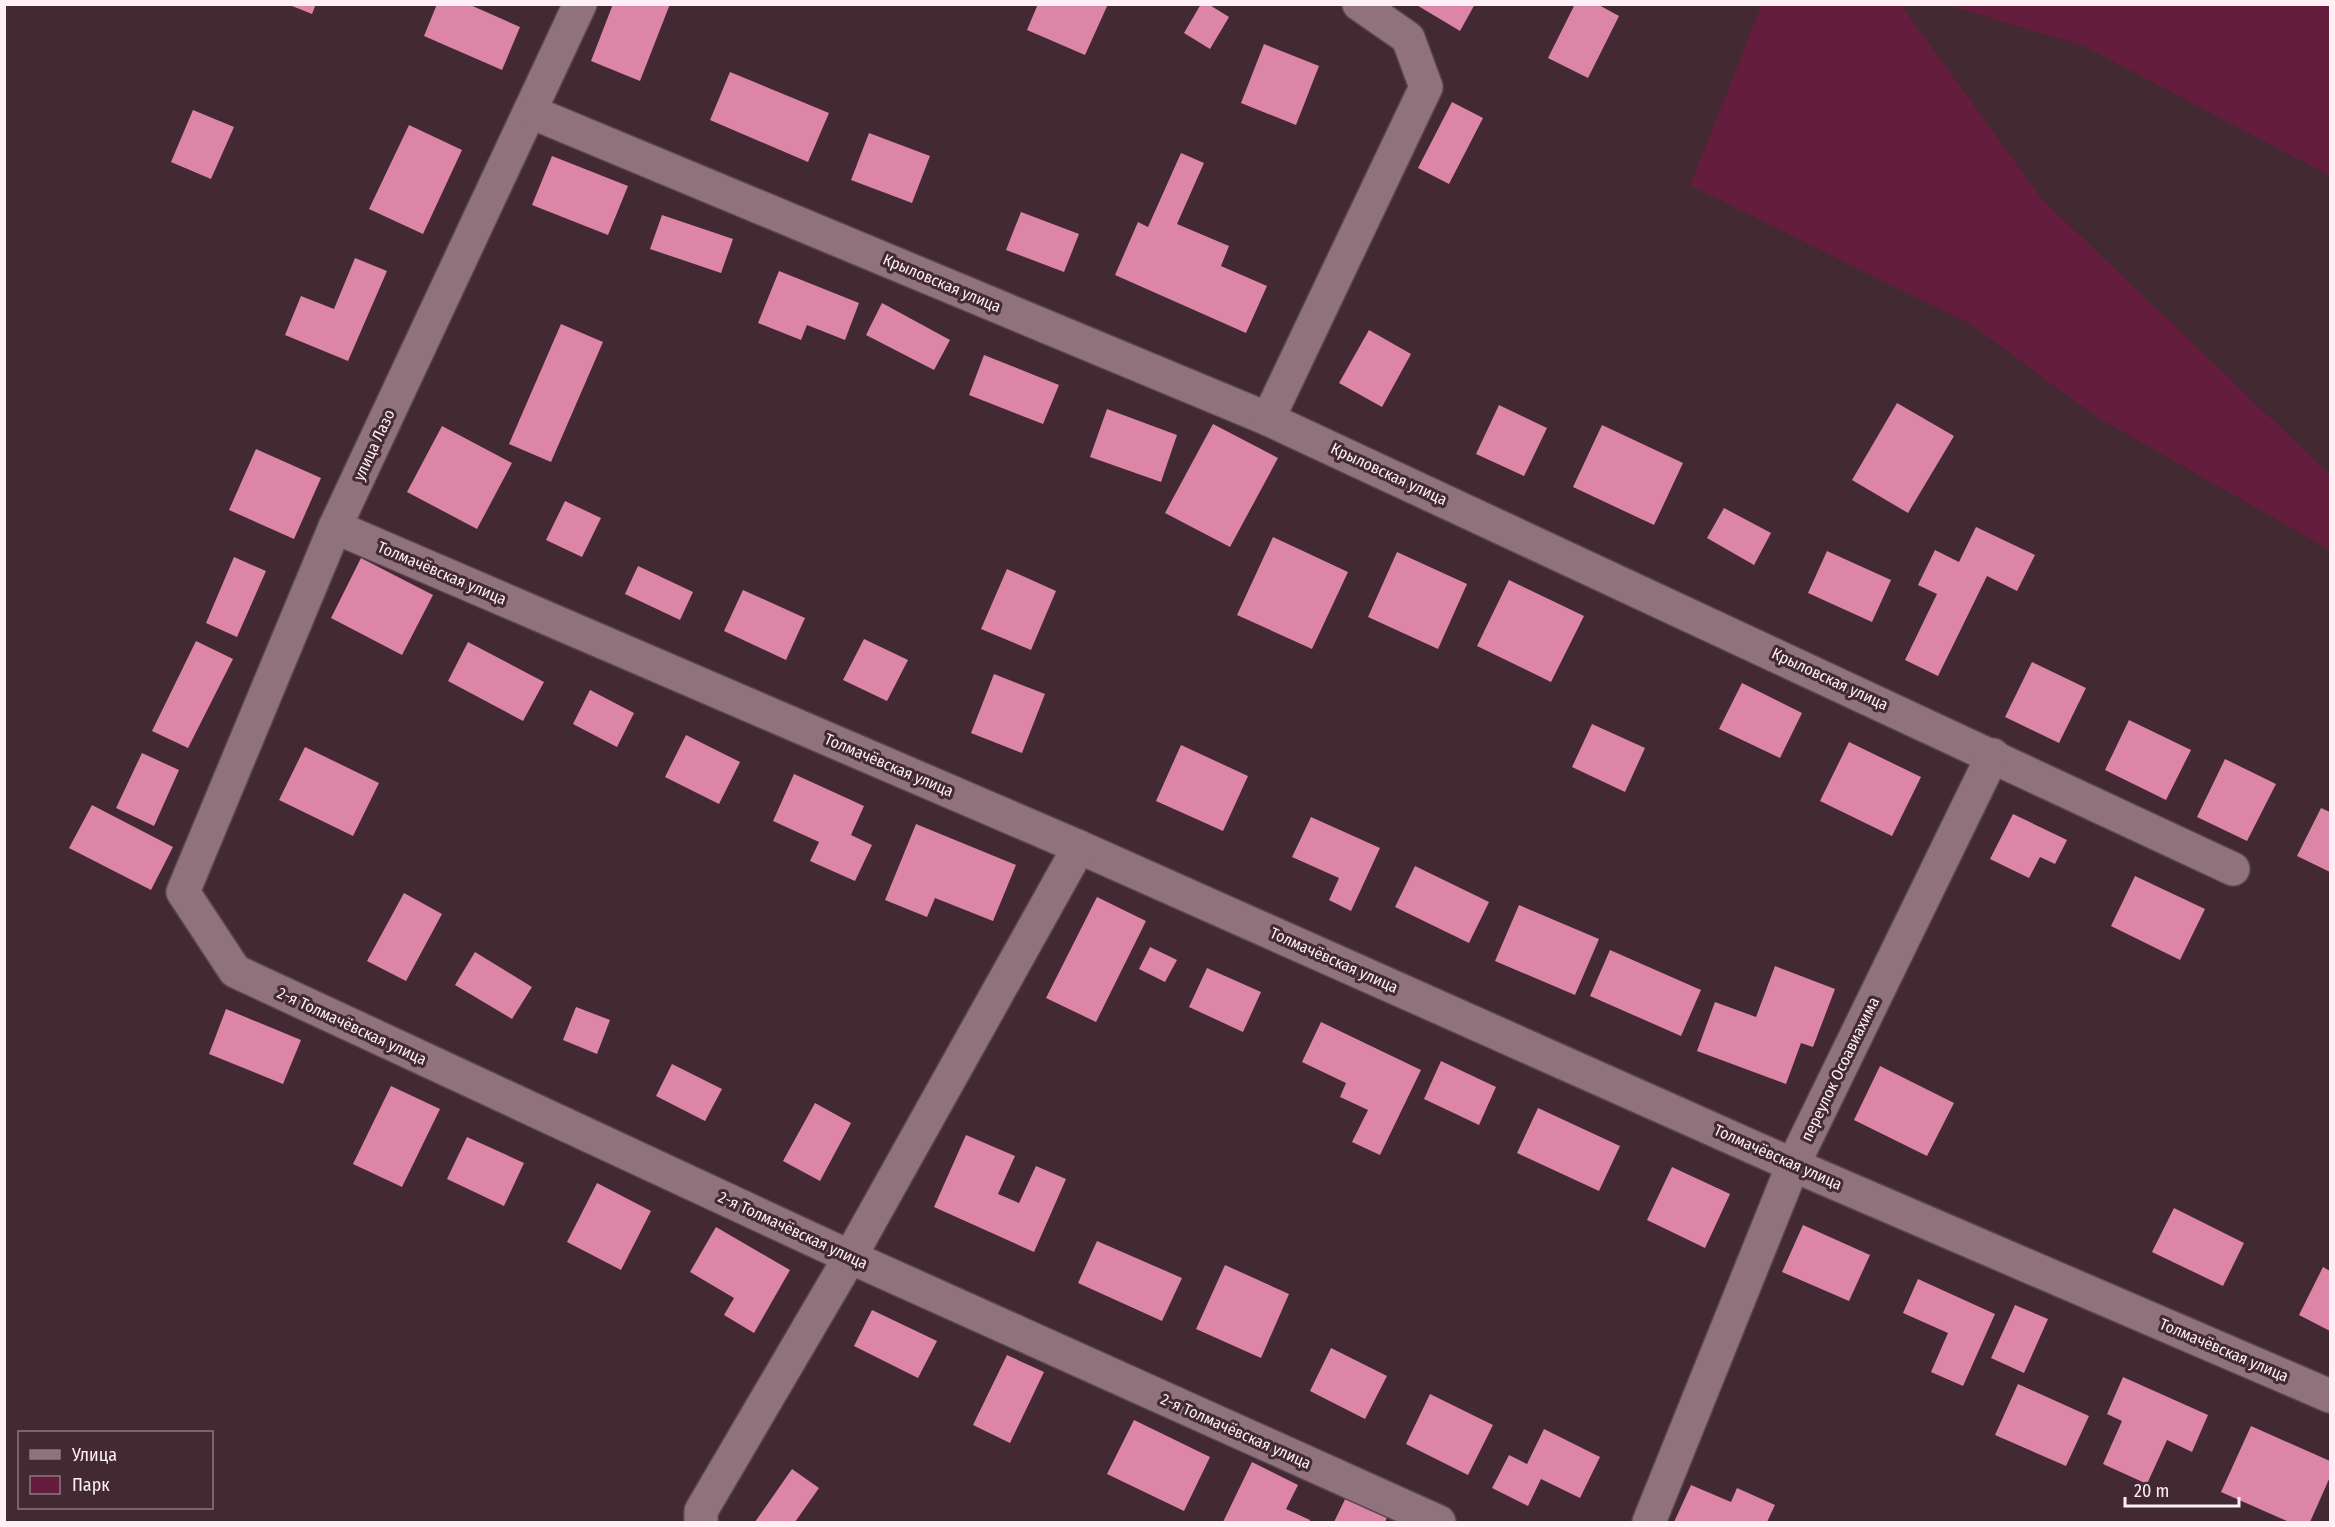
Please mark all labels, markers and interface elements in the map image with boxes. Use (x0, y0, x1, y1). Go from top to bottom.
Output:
street label: Крыловская улица (880, 250, 1004, 316)
street label: улица Лазо (349, 406, 399, 484)
street label: Крыловская улица (1328, 439, 1450, 509)
street label: Толмачёвская улица (375, 537, 509, 609)
street label: Крыловская улица (1769, 644, 1891, 714)
street label: Толмачёвская улица (822, 729, 956, 801)
street label: Толмачёвская улица (1267, 923, 1401, 997)
street label: 2-я Толмачёвская улица (274, 983, 430, 1069)
street label: переулок Осоавиахима (1797, 994, 1883, 1144)
street label: Толмачёвская улица (1711, 1120, 1845, 1194)
street label: 2-я Толмачёвская улица (715, 1187, 871, 1273)
street label: Толмачёвская улица (2157, 1314, 2291, 1386)
street label: 2-я Толмачёвская улица (1158, 1389, 1314, 1473)
legend (18, 1431, 213, 1509)
text: Улица (71, 1444, 117, 1466)
scale bar (2125, 1470, 2239, 1508)
text: Парк (72, 1474, 110, 1496)
text: 20 m (2134, 1480, 2169, 1502)

